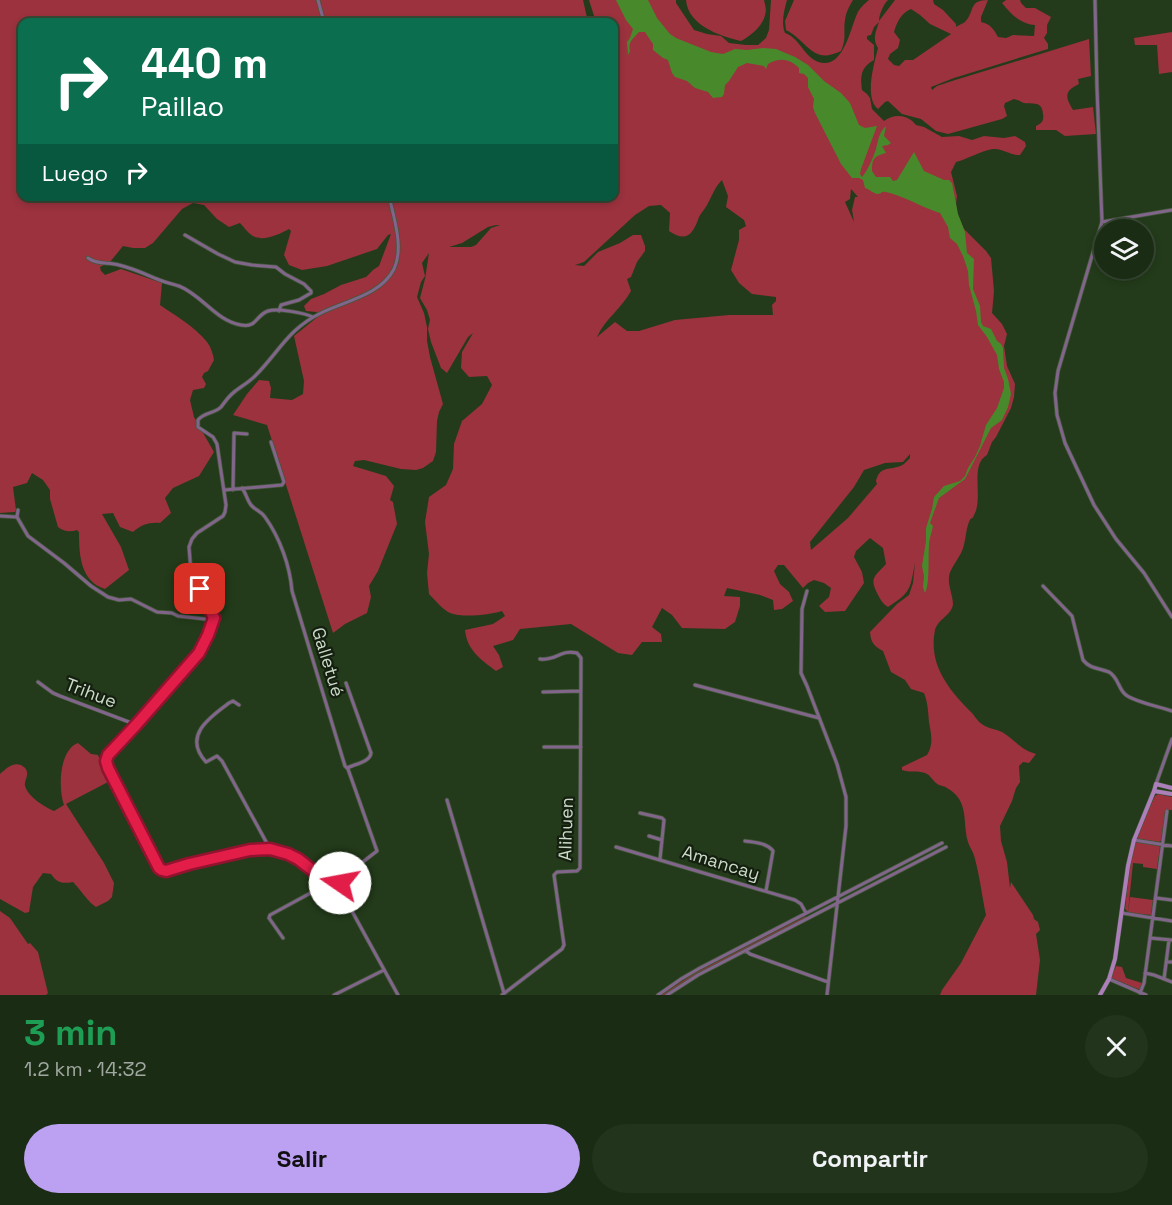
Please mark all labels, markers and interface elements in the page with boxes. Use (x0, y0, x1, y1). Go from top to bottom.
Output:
text: 440 m (141, 37, 268, 90)
icon: right (42, 42, 120, 120)
text: Paillao (141, 89, 224, 124)
icon: right (120, 156, 153, 189)
text: Luego (42, 159, 108, 187)
map controls (1094, 219, 1154, 279)
button: layers (1094, 219, 1154, 279)
pin (174, 563, 225, 614)
icon: arrive (183, 572, 216, 605)
street label: Galletué (307, 624, 350, 699)
street label: Trihue (62, 672, 120, 713)
street label: Alihuen (553, 797, 578, 861)
street label: Amancay (679, 840, 763, 885)
position arrow (308, 851, 372, 915)
text: 3 min (24, 1010, 118, 1056)
button: close (1085, 1015, 1148, 1078)
text: 1.2 km · 14:32 (24, 1056, 147, 1082)
button: Salir (24, 1124, 580, 1193)
button: Compartir (592, 1124, 1148, 1193)

